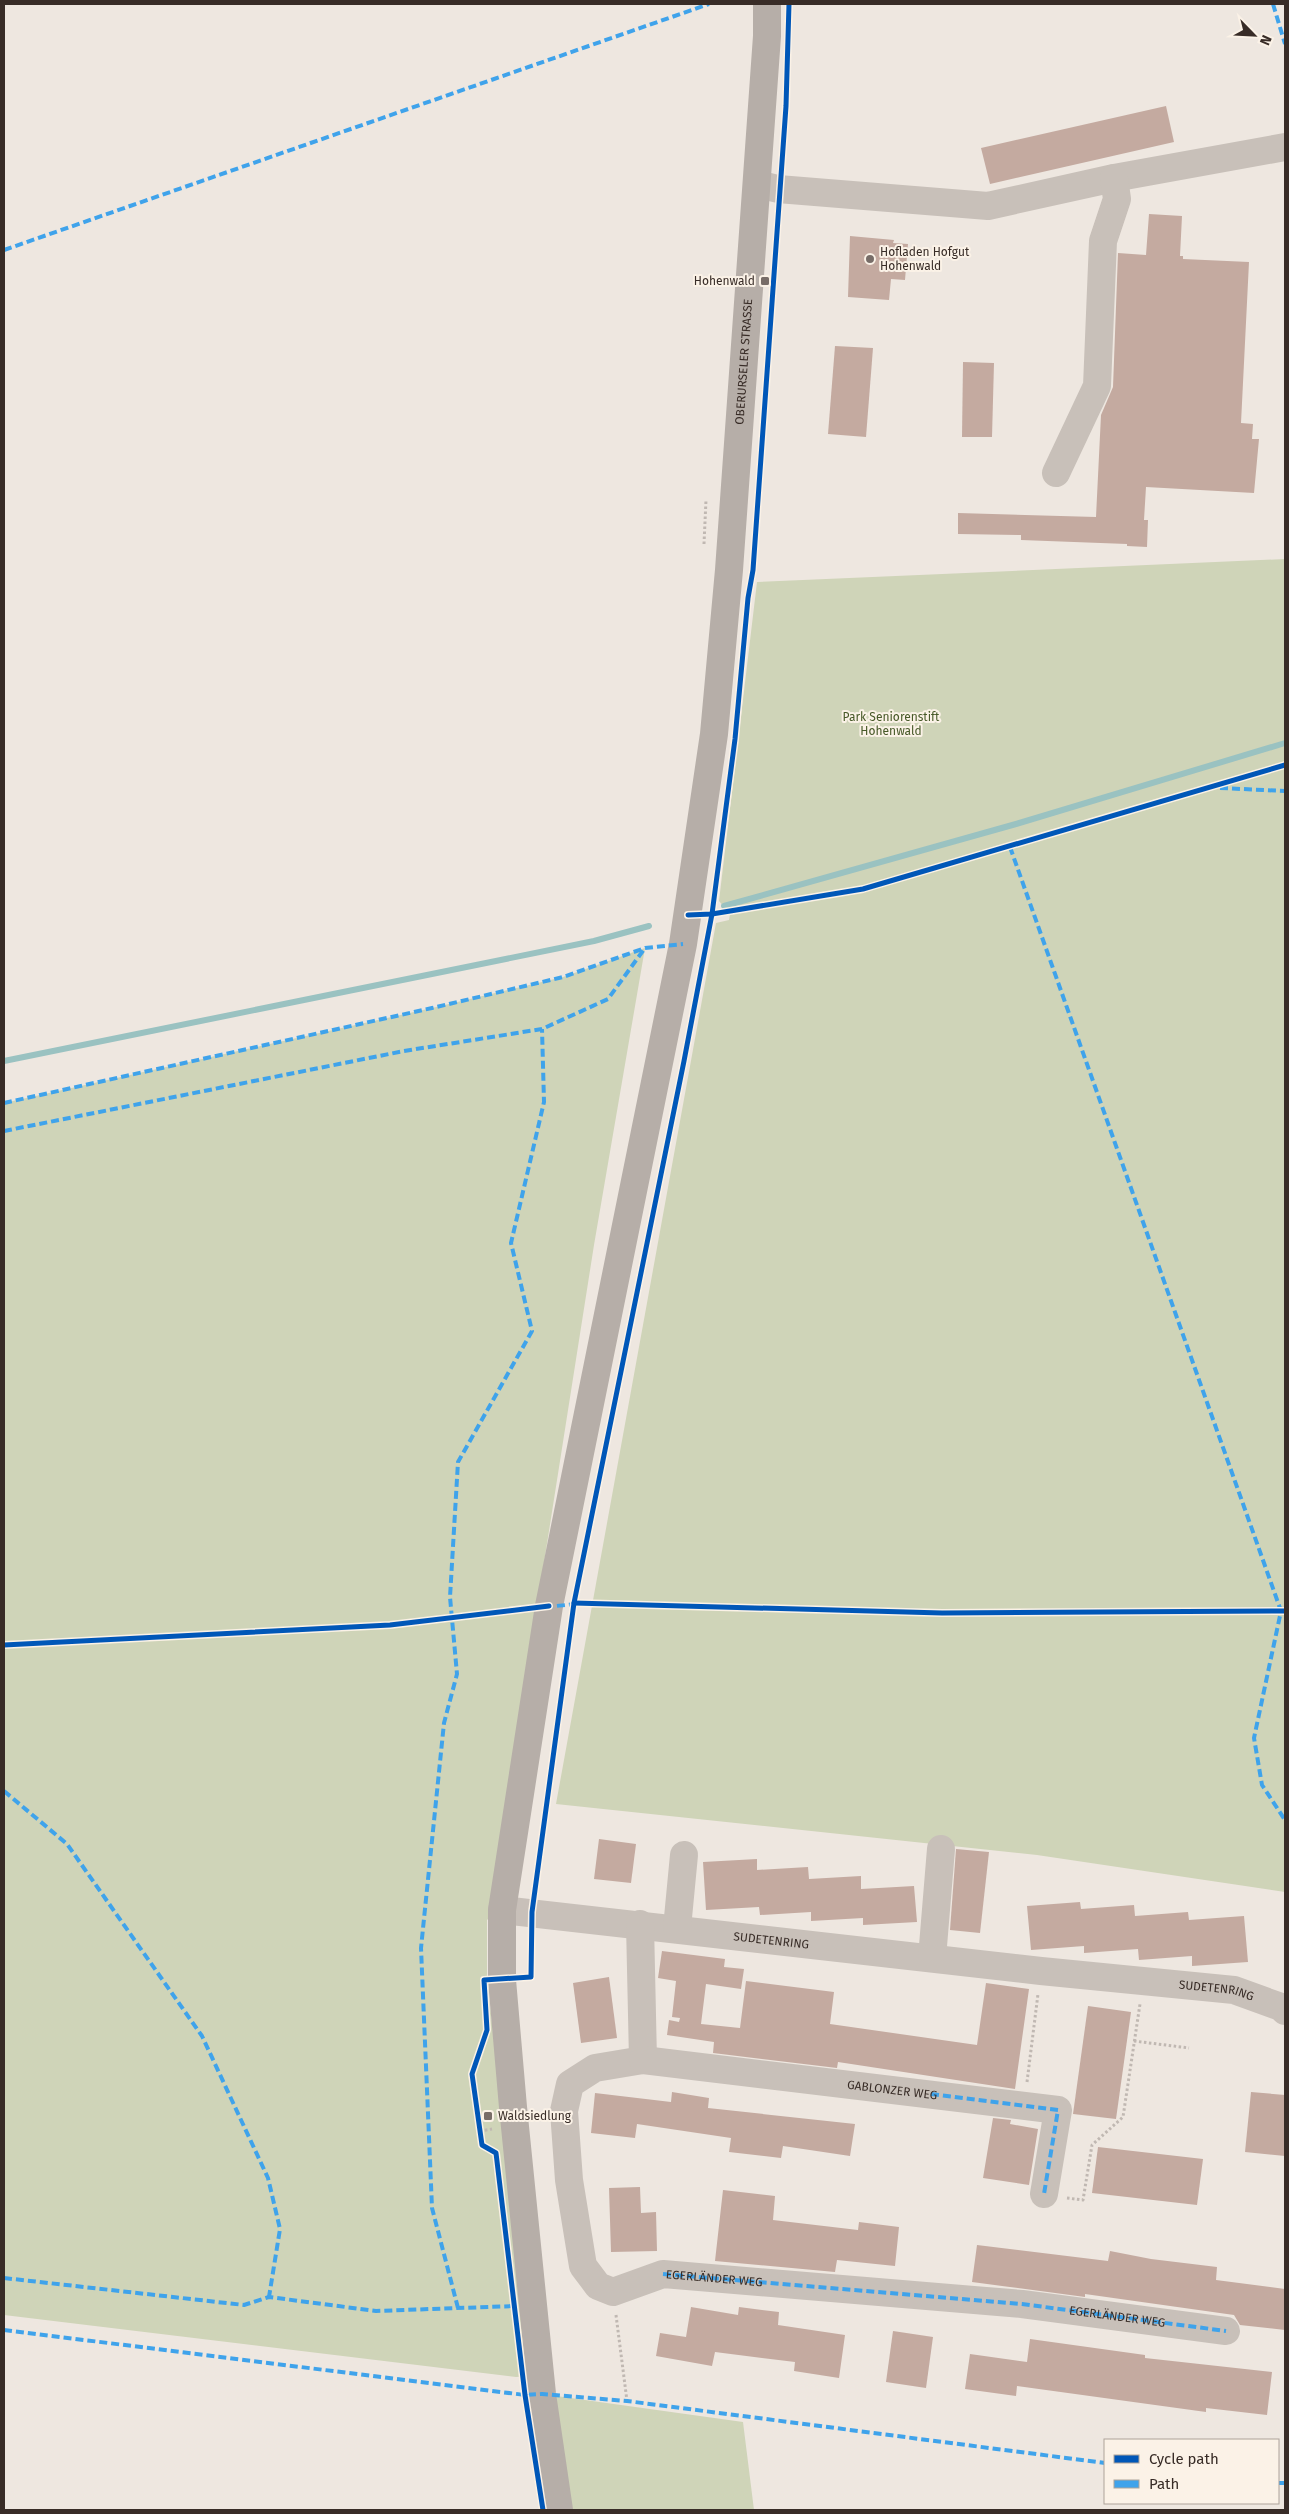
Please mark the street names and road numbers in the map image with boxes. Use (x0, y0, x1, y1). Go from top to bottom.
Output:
street label: OBERURSELER STRASSE (732, 298, 755, 425)
street label: SUDETENRING (733, 1929, 810, 1952)
street label: SUDETENRING (1178, 1978, 1256, 2004)
street label: GABLONZER WEG (846, 2078, 938, 2102)
street label: EGERLÄNDER WEG (665, 2267, 763, 2289)
street label: EGERLÄNDER WEG (1068, 2303, 1166, 2330)

